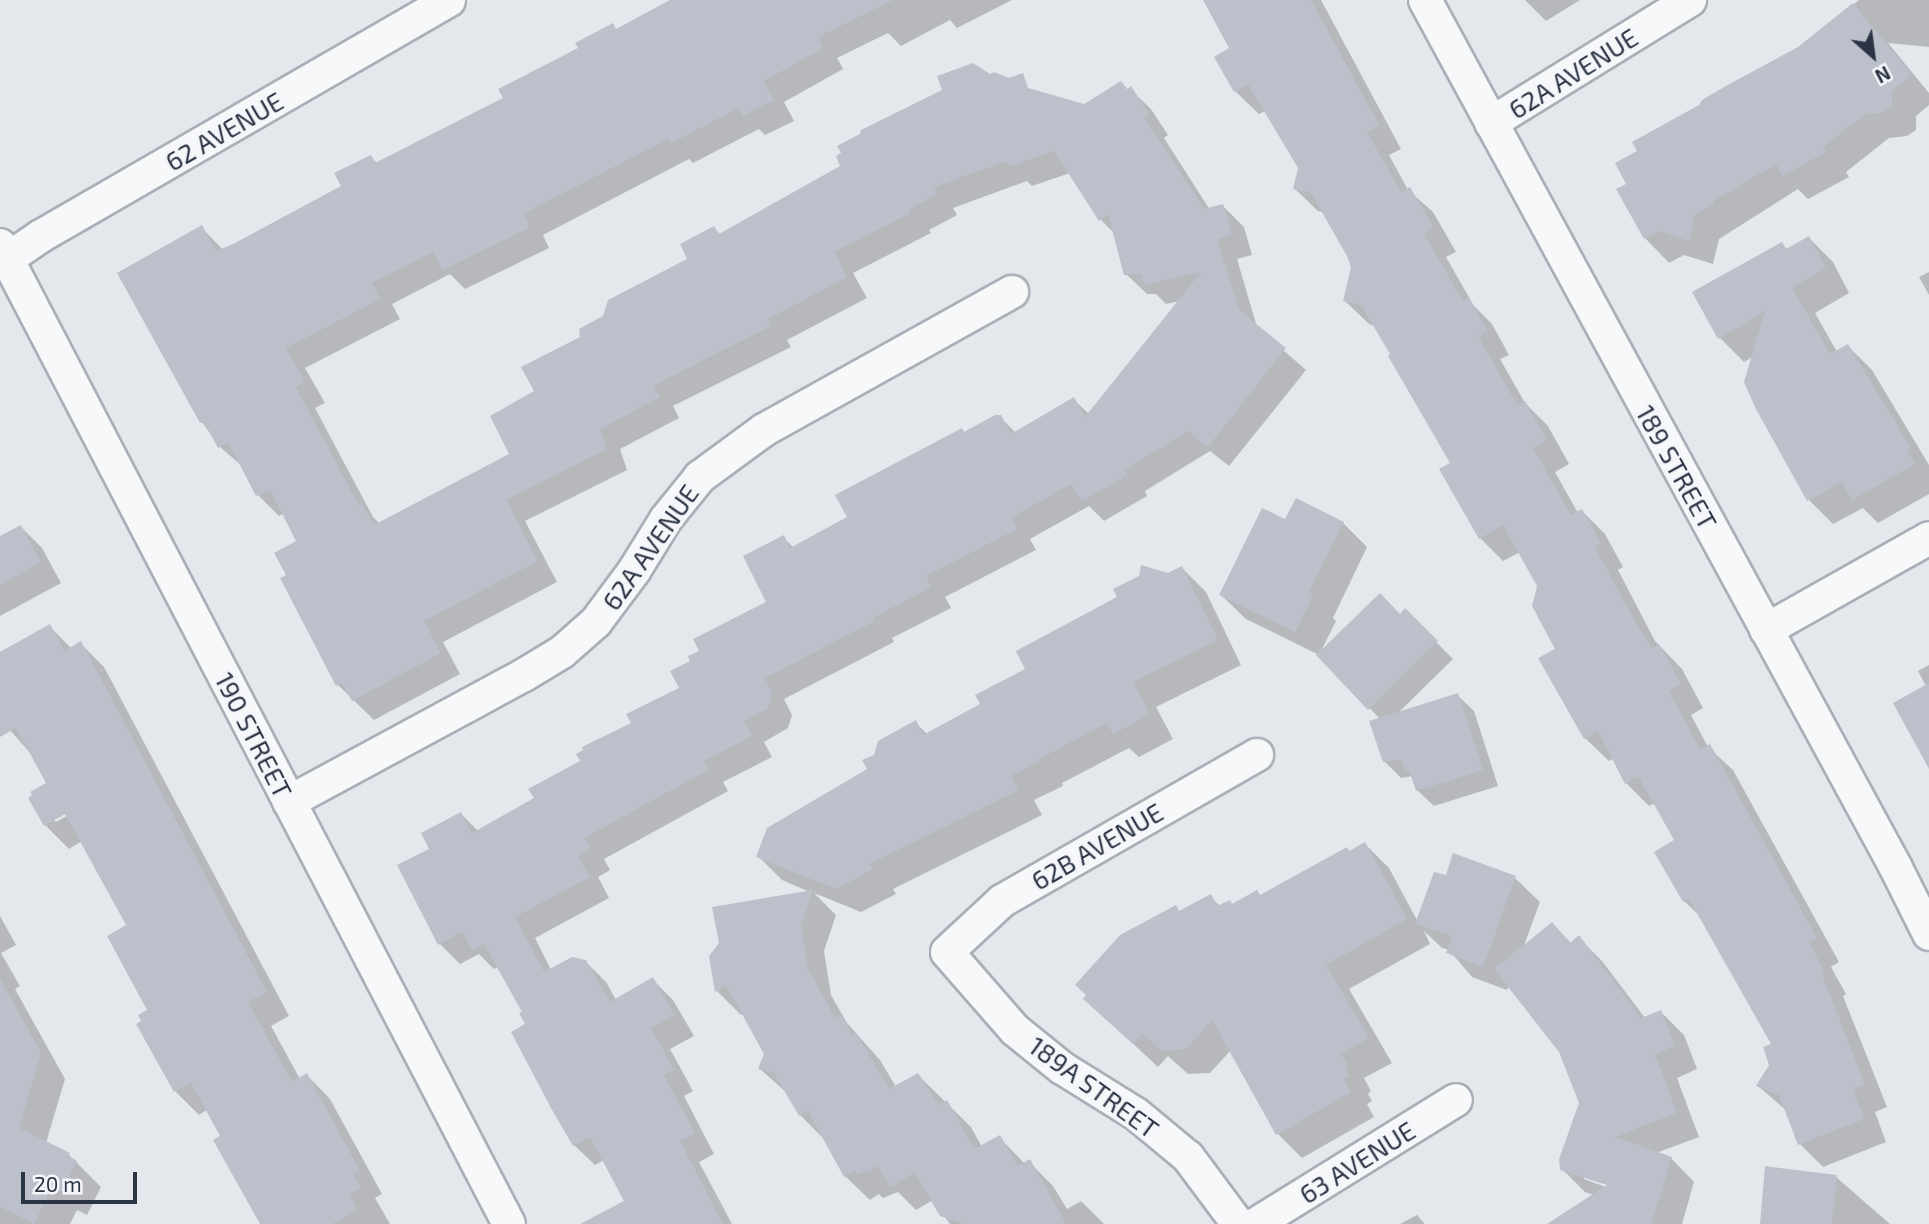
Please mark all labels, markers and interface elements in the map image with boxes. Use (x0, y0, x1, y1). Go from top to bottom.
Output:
street label: 62A AVENUE (1502, 21, 1644, 125)
north arrow (1838, 21, 1908, 91)
text: N (1872, 62, 1895, 88)
street label: 62 AVENUE (159, 85, 289, 177)
street label: 189 STREET (1630, 400, 1724, 534)
street label: 62A AVENUE (595, 478, 705, 616)
street label: 190 STREET (209, 667, 299, 803)
street label: 62B AVENUE (1025, 796, 1169, 896)
street label: 189A STREET (1023, 1029, 1165, 1145)
street label: 63 AVENUE (1293, 1114, 1421, 1210)
scale bar (24, 1158, 140, 1202)
text: 20 m (34, 1171, 82, 1196)

